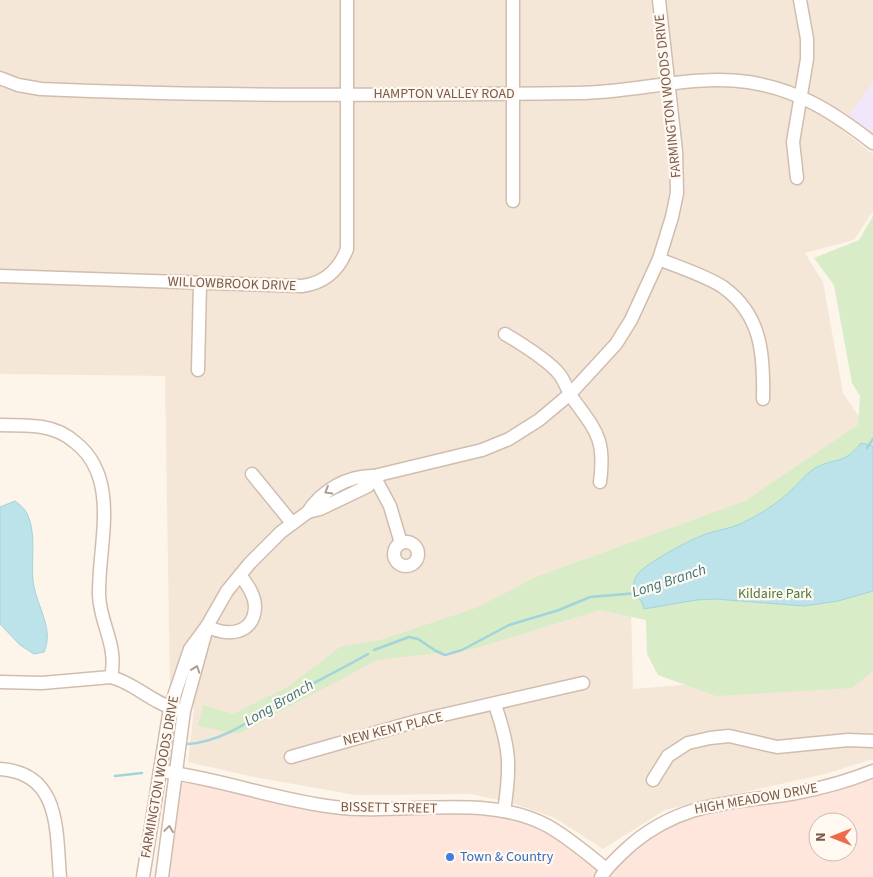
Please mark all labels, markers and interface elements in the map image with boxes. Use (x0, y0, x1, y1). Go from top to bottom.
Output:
street label: FARMINGTON WOODS DRIVE (649, 13, 687, 179)
street label: HAMPTON VALLEY ROAD (373, 84, 515, 104)
street label: WILLOWBROOK DRIVE (167, 272, 297, 296)
one-way arrow (325, 485, 334, 495)
water label: Long Branch (629, 559, 709, 603)
park label: Kildaire Park (738, 584, 812, 604)
one-way arrow (191, 665, 201, 674)
water label: Long Branch (240, 675, 318, 731)
street label: FARMINGTON WOODS DRIVE (136, 694, 184, 860)
street label: NEW KENT PLACE (341, 707, 445, 751)
street label: HIGH MEADOW DRIVE (693, 778, 819, 820)
street label: BISSETT STREET (340, 797, 438, 819)
north arrow (808, 812, 858, 862)
one-way arrow (163, 824, 173, 833)
text: N (811, 832, 831, 842)
place label: Town & Country (460, 847, 554, 867)
marker: Town & Country (444, 851, 456, 863)

